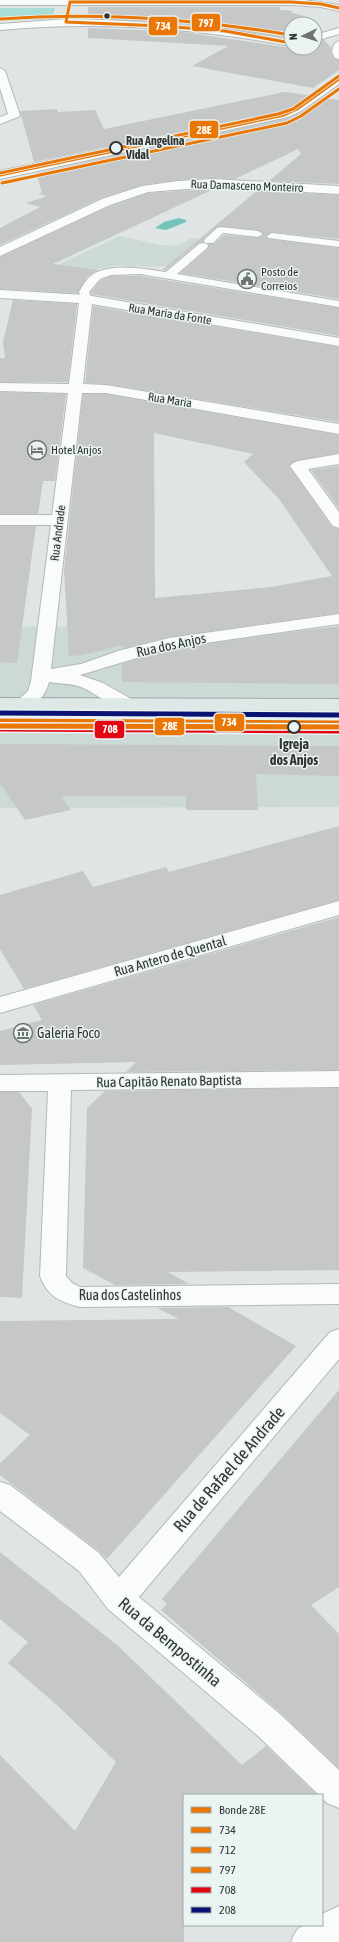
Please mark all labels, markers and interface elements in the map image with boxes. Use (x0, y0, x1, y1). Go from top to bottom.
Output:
unlabelled marker (102, 11, 112, 21)
line badge: 797 (191, 13, 221, 32)
line badge: 734 (148, 16, 178, 36)
north arrow (283, 16, 323, 56)
text: 797 (198, 17, 214, 29)
text: 734 (155, 20, 171, 32)
text: N (287, 33, 299, 40)
line badge: 28E (189, 120, 219, 139)
text: 28E (196, 124, 212, 136)
place label: Rua Angelina Vidal (125, 134, 185, 162)
marker: Rua Angelina Vidal (109, 141, 123, 155)
street label: Rua Damasceno Monteiro (190, 177, 304, 195)
place label: Posto de Correios (261, 265, 298, 293)
public building icon: Posto de Correios (236, 268, 258, 290)
street label: Rua Maria da Fonte (127, 301, 213, 327)
street label: Rua Maria (147, 390, 193, 410)
hotel icon: Hotel Anjos (26, 439, 48, 461)
place label: Hotel Anjos (51, 443, 102, 457)
street label: Rua Andrade (48, 504, 68, 562)
street label: Rua dos Anjos (135, 630, 207, 660)
line badge: 734 (214, 713, 245, 732)
text: 734 (221, 716, 237, 728)
line badge: 28E (154, 717, 185, 736)
line badge: 708 (94, 720, 125, 739)
text: 28E (162, 720, 178, 732)
marker: Igreja dos Anjos (287, 720, 301, 734)
text: 708 (102, 723, 118, 735)
place label: Igreja dos Anjos (270, 736, 318, 768)
street label: Rua Antero de Quental (112, 932, 228, 980)
museum icon: Galeria Foco (12, 1022, 34, 1044)
place label: Galeria Foco (37, 1025, 100, 1041)
street label: Rua Capitão Renato Baptista (96, 1072, 242, 1090)
street label: Rua dos Castelinhos (79, 1287, 181, 1303)
street label: Rua de Rafael de Andrade (169, 1402, 289, 1536)
street label: Rua da Bempostinha (114, 1593, 226, 1691)
legend (183, 1794, 323, 1926)
text: Bonde 28E (219, 1803, 265, 1817)
text: 734 (219, 1823, 236, 1837)
text: 712 (219, 1843, 236, 1857)
text: 797 (219, 1863, 236, 1877)
text: 708 (219, 1883, 236, 1897)
text: 208 (219, 1903, 236, 1917)

